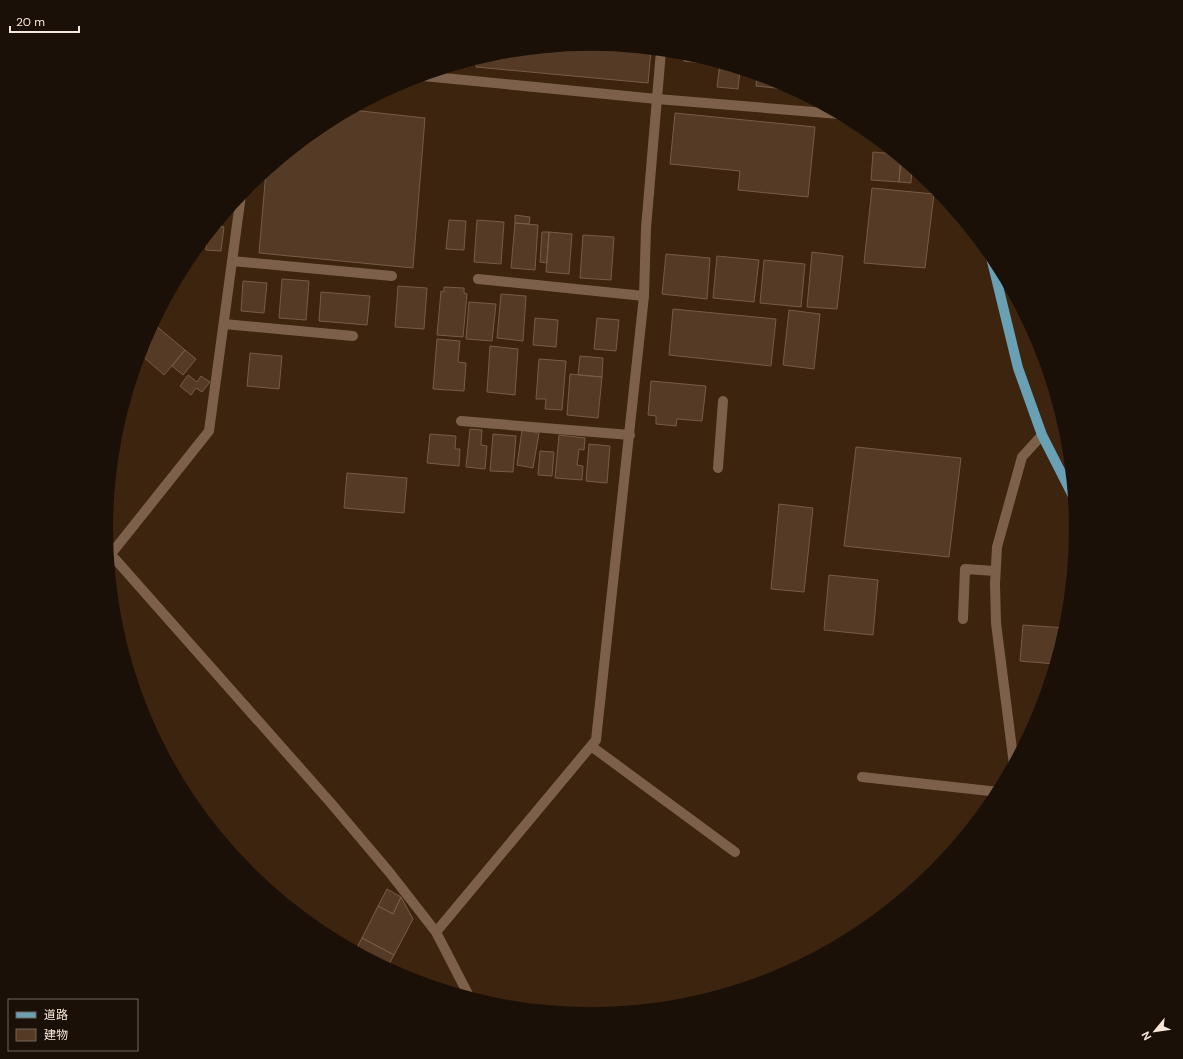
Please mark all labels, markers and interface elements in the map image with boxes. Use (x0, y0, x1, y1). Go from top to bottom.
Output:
scale bar (10, 8, 79, 34)
text: 20 m (16, 14, 45, 30)
legend (8, 999, 138, 1051)
text: 道路 (44, 1007, 68, 1023)
north arrow (1135, 1011, 1175, 1051)
text: 建物 (44, 1027, 68, 1043)
text: N (1138, 1029, 1154, 1043)

